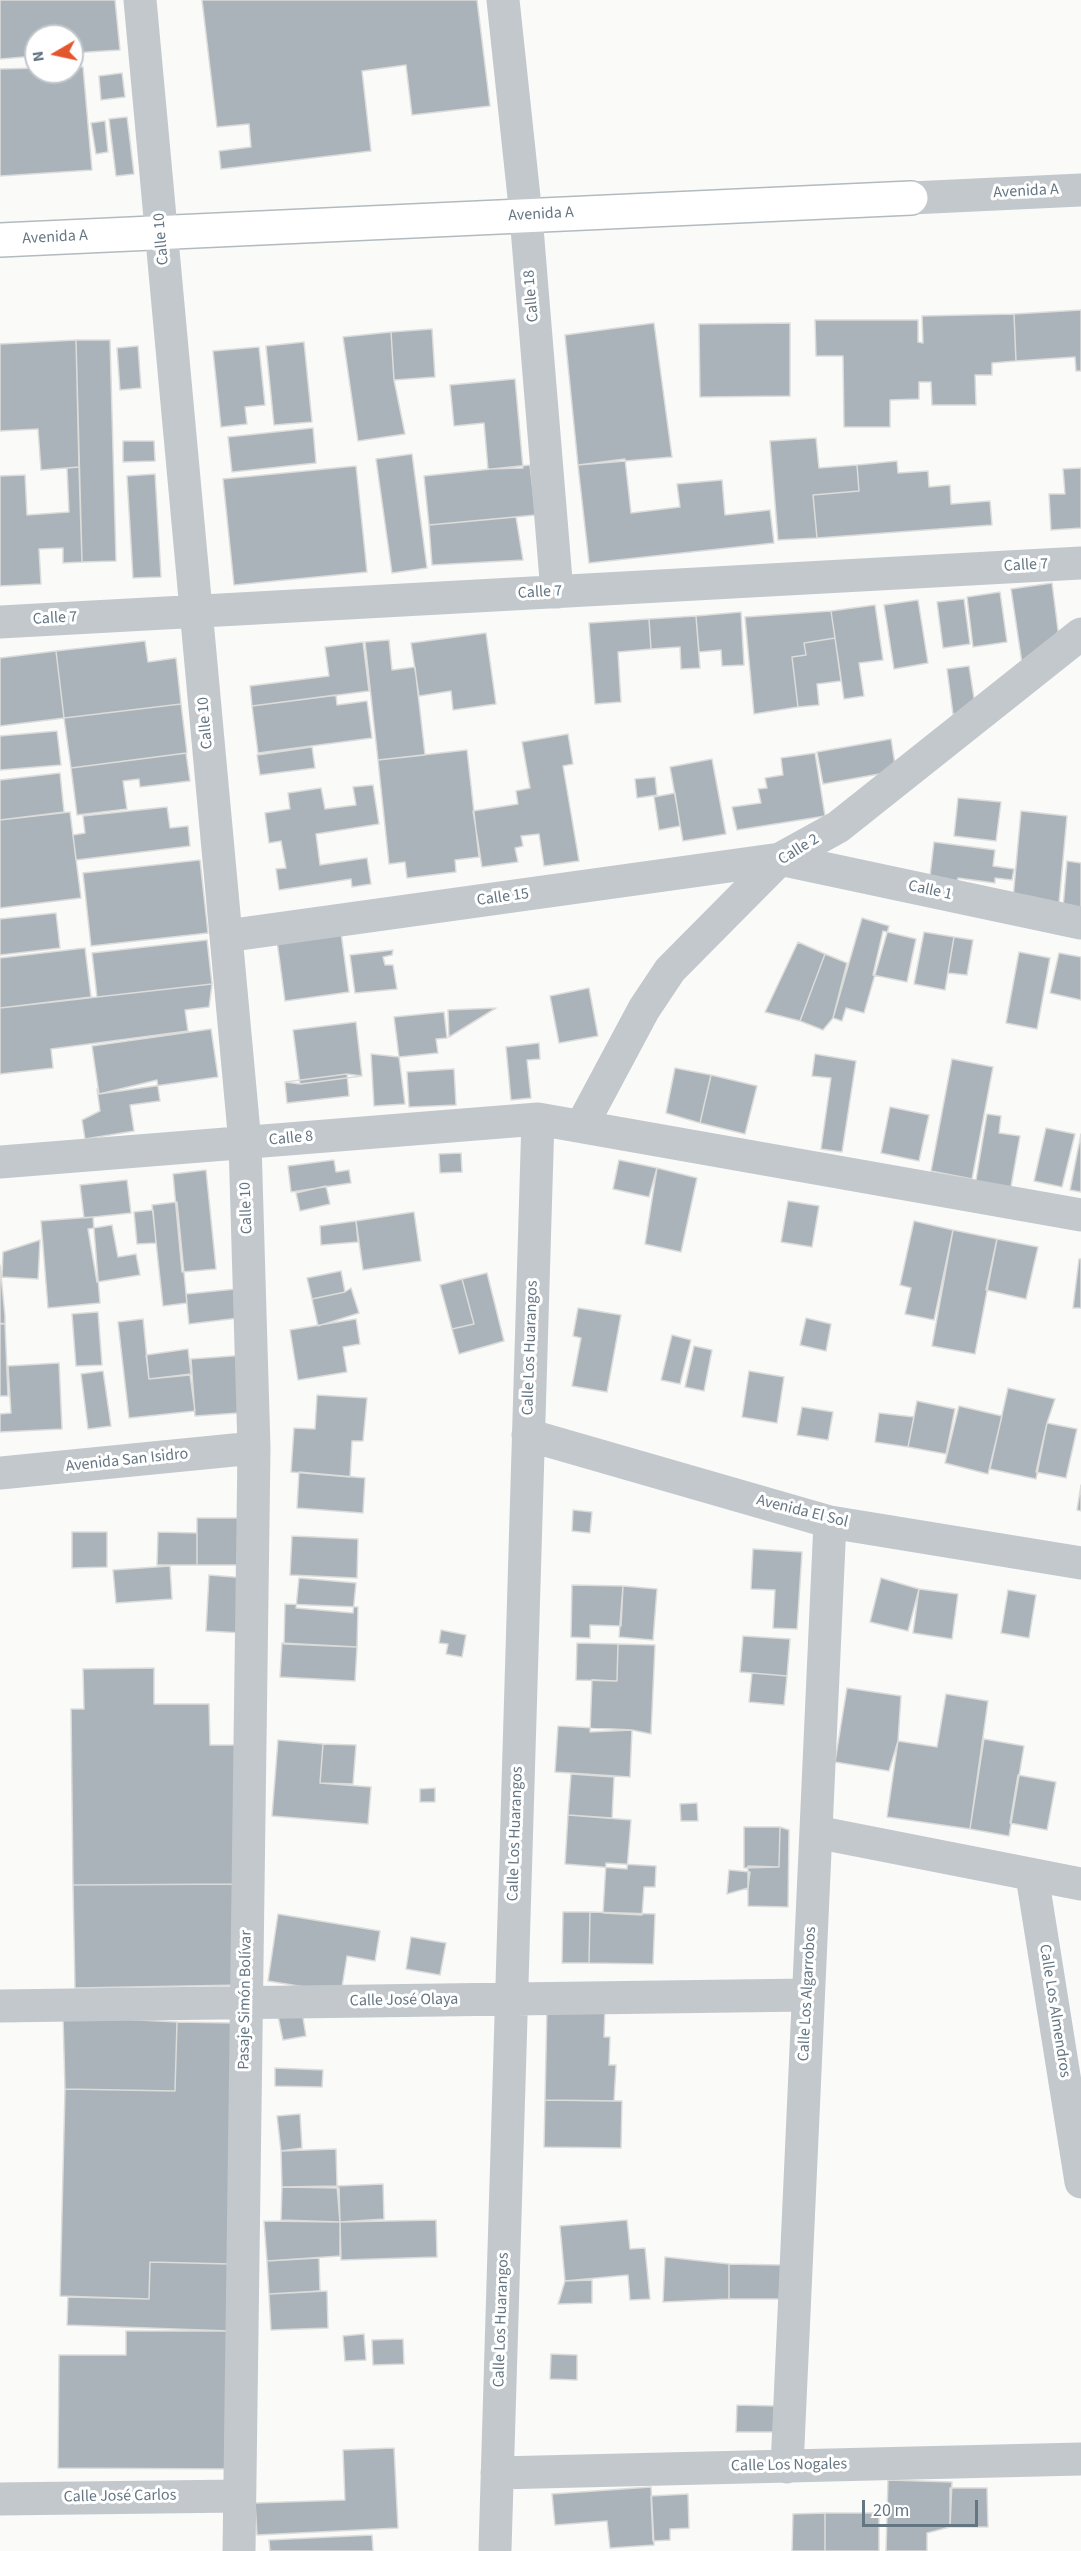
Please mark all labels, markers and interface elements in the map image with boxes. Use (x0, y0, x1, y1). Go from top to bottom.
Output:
north arrow (24, 24, 84, 84)
text: N (27, 50, 50, 63)
street label: Avenida A (993, 181, 1059, 203)
street label: Avenida A (508, 204, 574, 226)
street label: Calle 10 (150, 212, 174, 266)
street label: Avenida A (22, 227, 88, 249)
street label: Calle 18 (520, 269, 544, 323)
street label: Calle 7 (1003, 555, 1049, 577)
street label: Calle 7 (517, 582, 563, 604)
street label: Calle 7 (32, 608, 78, 630)
street label: Calle 10 (194, 696, 218, 750)
street label: Calle 2 (775, 830, 823, 870)
street label: Calle 1 (906, 877, 954, 905)
street label: Calle 15 (476, 885, 530, 911)
street label: Calle 8 (268, 1127, 314, 1151)
street label: Calle 10 (236, 1181, 258, 1235)
street label: Calle Los Huarangos (519, 1280, 543, 1416)
street label: Avenida San Isidro (65, 1445, 189, 1477)
street label: Avenida El Sol (754, 1491, 850, 1533)
street label: Calle Los Huarangos (504, 1766, 528, 1902)
street label: Calle Los Algarrobos (795, 1926, 821, 2062)
street label: Pasaje Simón Bolívar (235, 1930, 257, 2070)
street label: Calle Los Almendros (1034, 1943, 1074, 2079)
street label: Calle José Olaya (350, 1990, 458, 2012)
street label: Calle Los Huarangos (490, 2252, 514, 2388)
street label: Calle Los Nogales (731, 2455, 847, 2477)
street label: Calle José Carlos (63, 2486, 177, 2508)
scale bar (865, 2488, 980, 2526)
text: 20 m (873, 2498, 909, 2523)

